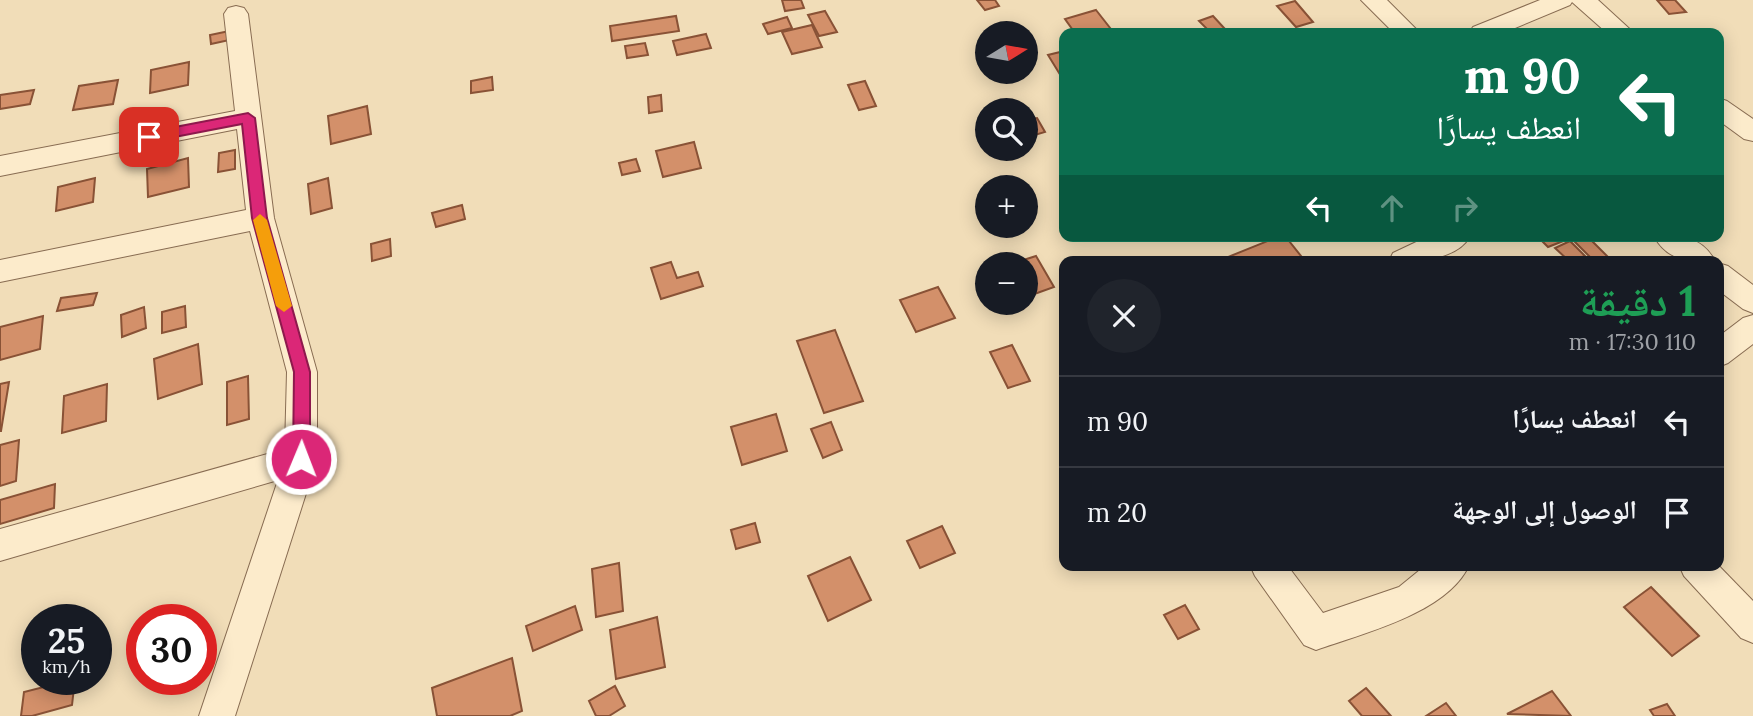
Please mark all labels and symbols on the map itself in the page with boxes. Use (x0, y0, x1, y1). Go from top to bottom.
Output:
north arrow (975, 21, 1038, 84)
pin (119, 107, 179, 167)
position arrow (264, 422, 338, 496)
speed limit sign: 30 (126, 604, 217, 695)

